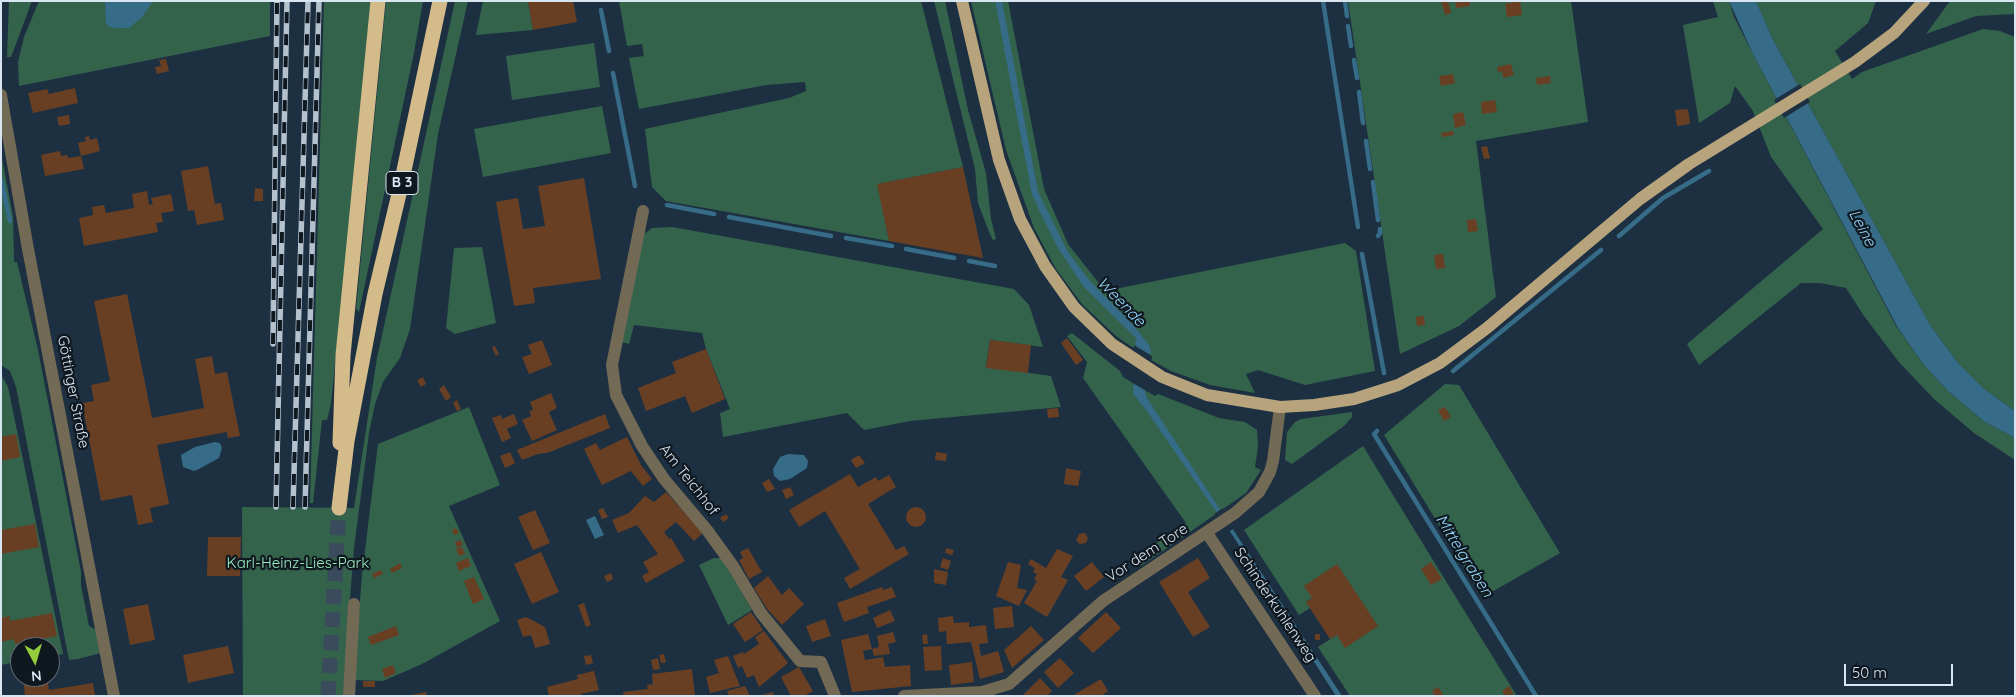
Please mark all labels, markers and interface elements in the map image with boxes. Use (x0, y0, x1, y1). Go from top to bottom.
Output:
road number: B 3 (386, 172, 418, 194)
water label: Leine (1844, 206, 1880, 250)
water label: Weende (1093, 273, 1149, 331)
street label: Göttinger Straße (53, 334, 93, 450)
street label: Am Teichhof (656, 441, 722, 519)
water label: Mittelgraben (1431, 511, 1497, 601)
street label: Vor dem Tore (1103, 520, 1191, 586)
street label: Schinderkuhlenweg (1230, 544, 1320, 666)
park label: Karl-Heinz-Lies-Park (227, 554, 369, 572)
north arrow (10, 637, 60, 687)
scale bar (1846, 654, 1955, 686)
text: 50 m (1852, 663, 1887, 682)
text: N (30, 666, 43, 685)

